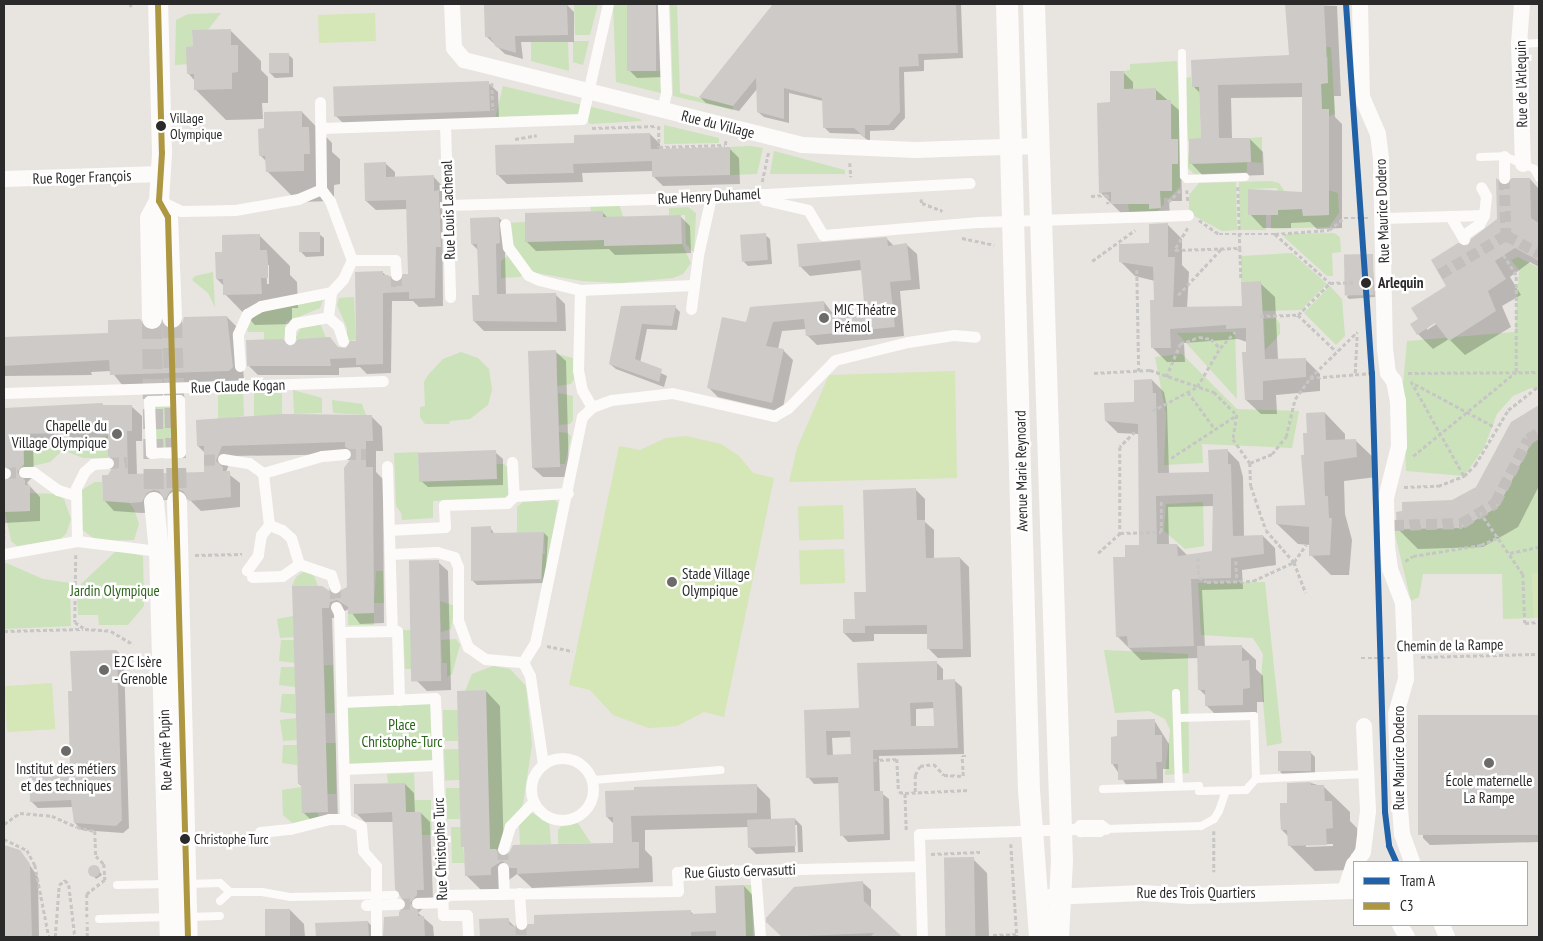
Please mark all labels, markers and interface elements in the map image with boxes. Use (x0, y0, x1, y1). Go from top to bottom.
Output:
street label: Rue de l'Arlequin (1511, 40, 1531, 128)
street label: Rue du Village (679, 106, 757, 142)
place label: Village Olympique (170, 110, 222, 142)
marker: Village Olympique (156, 121, 166, 131)
street label: Rue Maurice Dodero (1371, 158, 1393, 264)
street label: Rue Louis Lachenal (437, 160, 459, 260)
street label: Rue Roger François (32, 166, 132, 188)
street label: Rue Henry Duhamel (657, 184, 761, 208)
marker: Arlequin (1357, 274, 1375, 292)
place label: Arlequin (1378, 274, 1423, 292)
place label: MJC Théatre Prémol (834, 300, 897, 335)
marker: MJC Théatre Prémol (818, 312, 830, 324)
street label: Rue Claude Kogan (191, 375, 285, 397)
street label: Avenue Marie Reynoard (1011, 410, 1031, 532)
place label: Chapelle du Village Olympique (12, 416, 107, 451)
marker: Chapelle du Village Olympique (111, 428, 123, 440)
place label: Stade Village Olympique (682, 564, 750, 599)
marker: Stade Village Olympique (666, 576, 678, 588)
park label: Jardin Olympique (70, 582, 160, 600)
street label: Chemin de la Rampe (1397, 635, 1503, 655)
place label: E2C Isère - Grenoble (114, 652, 168, 687)
marker: E2C Isère - Grenoble (98, 664, 110, 676)
street label: Rue Maurice Dodero (1390, 706, 1408, 810)
street label: Rue Aimé Pupin (155, 709, 175, 791)
park label: Place Christophe-Turc (361, 715, 443, 750)
marker: Institut des métiers et des techniques (60, 745, 72, 757)
marker: École maternelle La Rampe (1483, 757, 1495, 769)
place label: Institut des métiers et des techniques (16, 759, 116, 794)
place label: École maternelle La Rampe (1446, 771, 1532, 806)
street label: Rue Christophe Turc (429, 797, 451, 901)
place label: Christophe Turc (194, 831, 269, 847)
marker: Christophe Turc (180, 834, 190, 844)
street label: Rue Giusto Gervasutti (684, 860, 796, 882)
legend (1353, 861, 1528, 926)
text: Tram A (1400, 871, 1435, 890)
street label: Rue des Trois Quartiers (1136, 884, 1256, 902)
text: C3 (1400, 896, 1414, 915)

